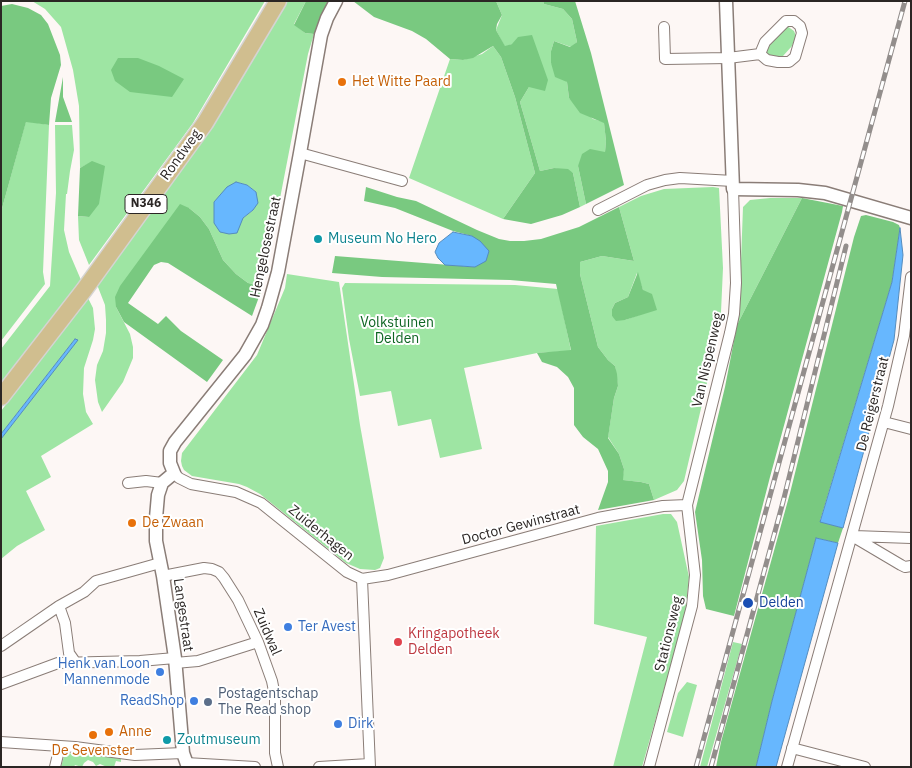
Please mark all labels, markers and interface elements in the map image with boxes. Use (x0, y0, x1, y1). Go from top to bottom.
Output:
place label: Het Witte Paard (352, 74, 451, 90)
marker: Het Witte Paard (336, 76, 348, 88)
street label: Rondweg (157, 126, 205, 184)
road number: N346 (125, 194, 167, 213)
street label: Hengelosestraat (247, 195, 285, 299)
place label: Museum No Hero (328, 231, 437, 247)
marker: Museum No Hero (312, 233, 324, 245)
street label: Van Nispenweg (689, 311, 727, 409)
park label: Volkstuinen Delden (360, 315, 434, 348)
street label: De Reigerstraat (853, 355, 893, 453)
street label: Doctor Gewinstraat (460, 501, 582, 549)
street label: Zuiderhagen (285, 502, 357, 564)
place label: De Zwaan (142, 515, 204, 531)
marker: De Zwaan (126, 517, 138, 529)
street label: Langestraat (170, 577, 196, 653)
street label: Stationsweg (652, 595, 686, 673)
place label: Delden (759, 595, 804, 611)
marker: Delden (741, 596, 755, 610)
street label: Zuidwal (250, 606, 284, 658)
place label: Ter Avest (298, 619, 356, 635)
marker: Ter Avest (282, 621, 294, 633)
place label: Kringapotheek Delden (408, 626, 500, 658)
marker: Kringapotheek Delden (392, 636, 404, 648)
place label: Henk van Loon Mannenmode (58, 656, 150, 689)
marker: Henk van Loon Mannenmode (154, 666, 166, 678)
place label: Postagentschap The Read shop (218, 686, 318, 719)
place label: ReadShop (120, 693, 184, 709)
marker: ReadShop (188, 695, 200, 707)
marker: Postagentschap The Read shop (202, 696, 214, 708)
place label: Dirk (348, 716, 373, 732)
marker: Dirk (332, 718, 344, 730)
place label: Anne (119, 724, 152, 740)
marker: Anne (103, 726, 115, 738)
marker: De Sevenster (87, 729, 99, 741)
place label: Zoutmuseum (177, 732, 261, 748)
marker: Zoutmuseum (161, 734, 173, 746)
place label: De Sevenster (52, 743, 134, 759)

